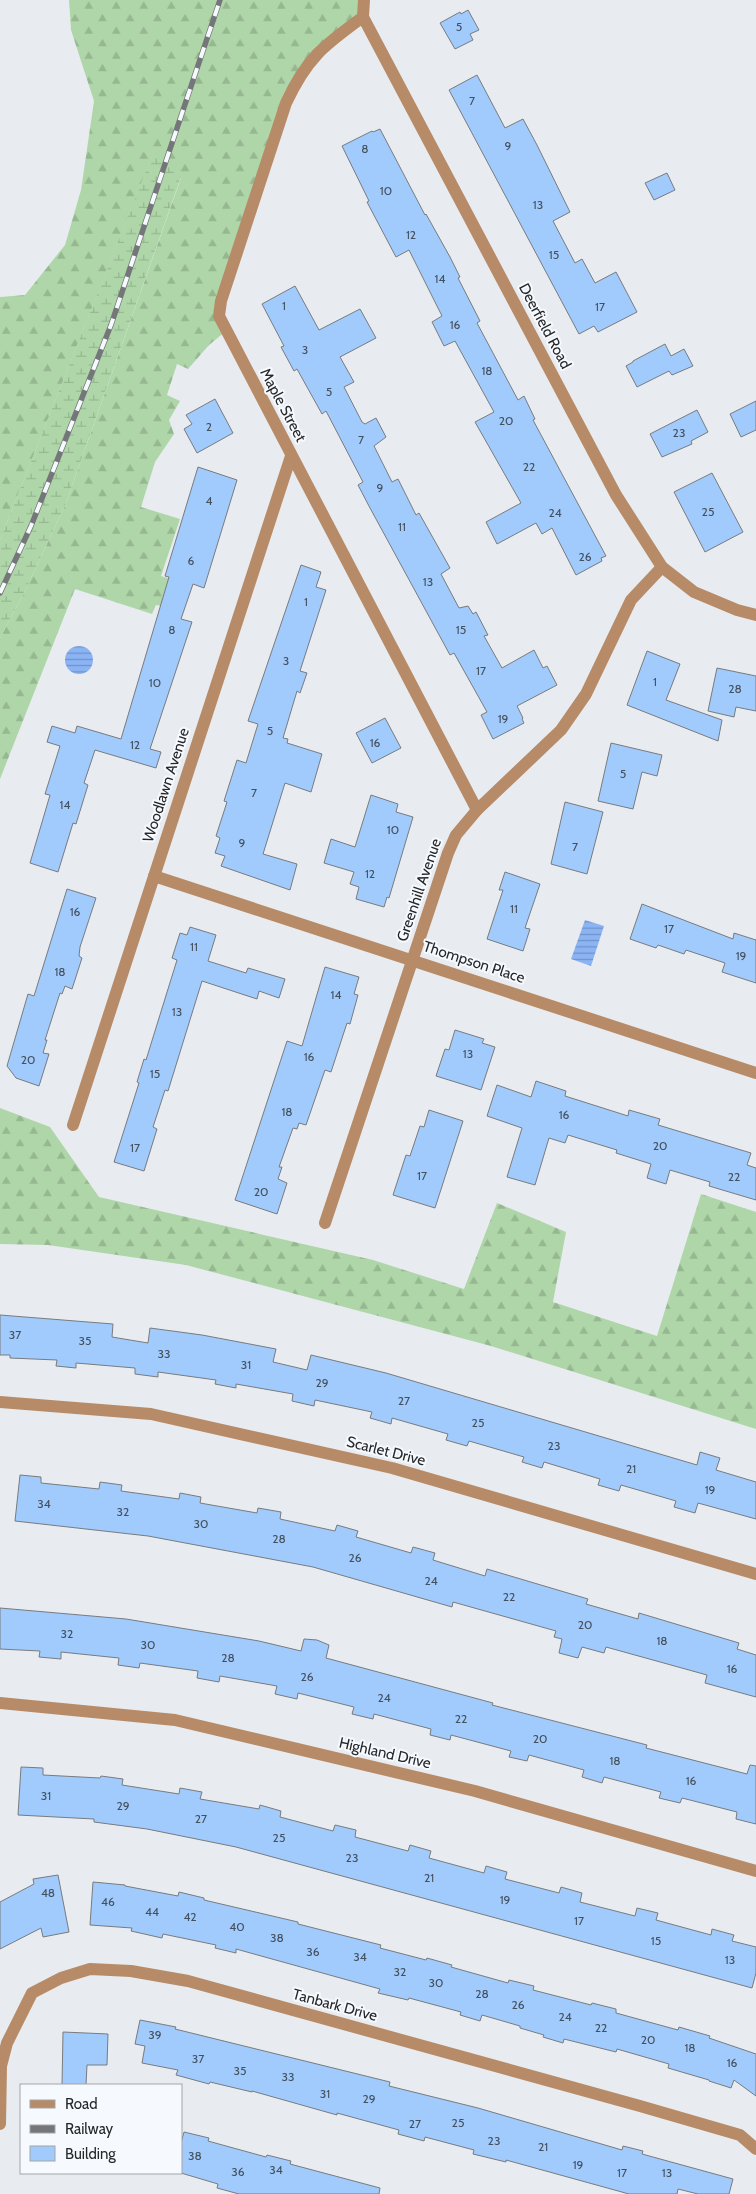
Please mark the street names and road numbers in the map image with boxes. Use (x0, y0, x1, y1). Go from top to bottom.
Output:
street label: Deerfield Road (515, 280, 575, 372)
street label: Maple Street (256, 365, 310, 445)
street label: Woodlawn Avenue (139, 725, 193, 844)
street label: Greenhill Avenue (393, 836, 445, 944)
street label: Thompson Place (421, 937, 527, 987)
street label: Scarlet Drive (345, 1433, 428, 1470)
street label: Highland Drive (337, 1734, 433, 1772)
street label: Tanbark Drive (291, 1985, 379, 2025)

